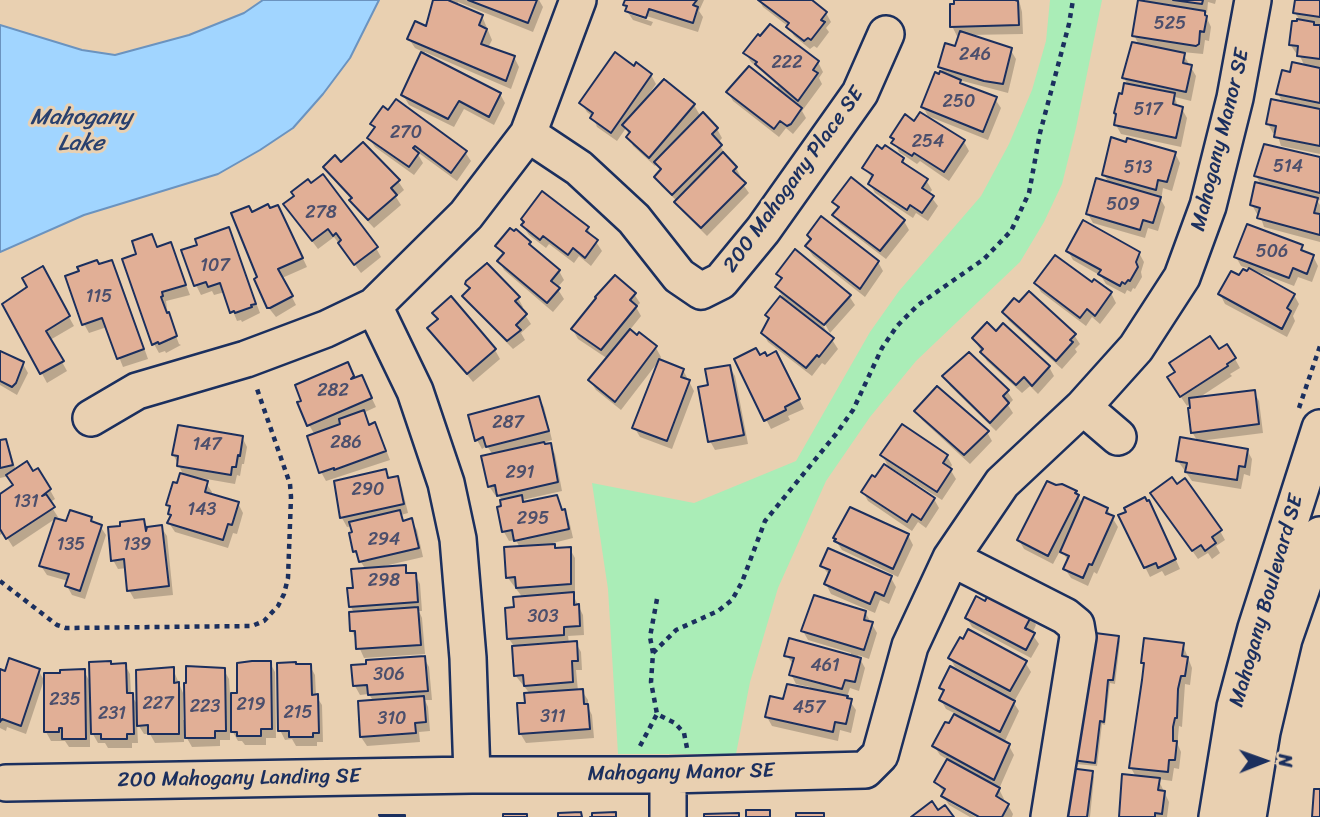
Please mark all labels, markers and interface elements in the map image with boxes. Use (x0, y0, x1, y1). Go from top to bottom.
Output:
house number: 525 (1154, 13, 1186, 35)
house number: 246 (959, 44, 991, 66)
street label: Mahogany Manor SE (1186, 46, 1256, 234)
house number: 222 (771, 52, 803, 74)
street label: 200 Mahogany Place SE (718, 82, 870, 278)
house number: 250 (943, 91, 975, 113)
house number: 517 (1134, 99, 1162, 121)
water label: Mahogany Lake (30, 104, 132, 158)
house number: 270 (390, 122, 422, 144)
house number: 254 (912, 131, 944, 153)
house number: 514 (1273, 156, 1303, 178)
house number: 513 (1124, 157, 1152, 179)
house number: 509 (1106, 194, 1140, 216)
house number: 278 (305, 202, 337, 224)
house number: 506 (1256, 241, 1288, 263)
house number: 107 (200, 255, 230, 277)
house number: 115 (86, 286, 112, 308)
house number: 282 (317, 380, 349, 402)
house number: 287 (492, 412, 524, 434)
house number: 286 (330, 432, 362, 454)
house number: 147 (192, 434, 222, 456)
house number: 291 (505, 462, 535, 484)
house number: 290 (352, 479, 384, 501)
house number: 131 (13, 491, 39, 513)
street label: Mahogany Boulevard SE (1225, 492, 1309, 710)
house number: 143 (188, 499, 216, 521)
house number: 295 (517, 508, 549, 530)
house number: 294 (368, 529, 400, 551)
house number: 135 (57, 534, 85, 556)
house number: 139 (123, 534, 151, 556)
house number: 298 (368, 570, 400, 592)
house number: 303 (527, 606, 559, 628)
house number: 461 (810, 655, 840, 677)
house number: 306 (373, 664, 405, 686)
house number: 235 (49, 689, 81, 711)
house number: 227 (142, 693, 174, 715)
house number: 219 (236, 694, 266, 716)
house number: 223 (190, 696, 220, 718)
house number: 457 (793, 697, 825, 719)
house number: 215 (283, 702, 313, 724)
house number: 231 (98, 703, 126, 725)
house number: 311 (540, 706, 566, 728)
house number: 310 (378, 708, 406, 730)
north arrow (1229, 726, 1299, 796)
text: N (1269, 754, 1302, 767)
street label: Mahogany Manor SE (587, 759, 775, 787)
street label: 200 Mahogany Landing SE (117, 764, 361, 794)

